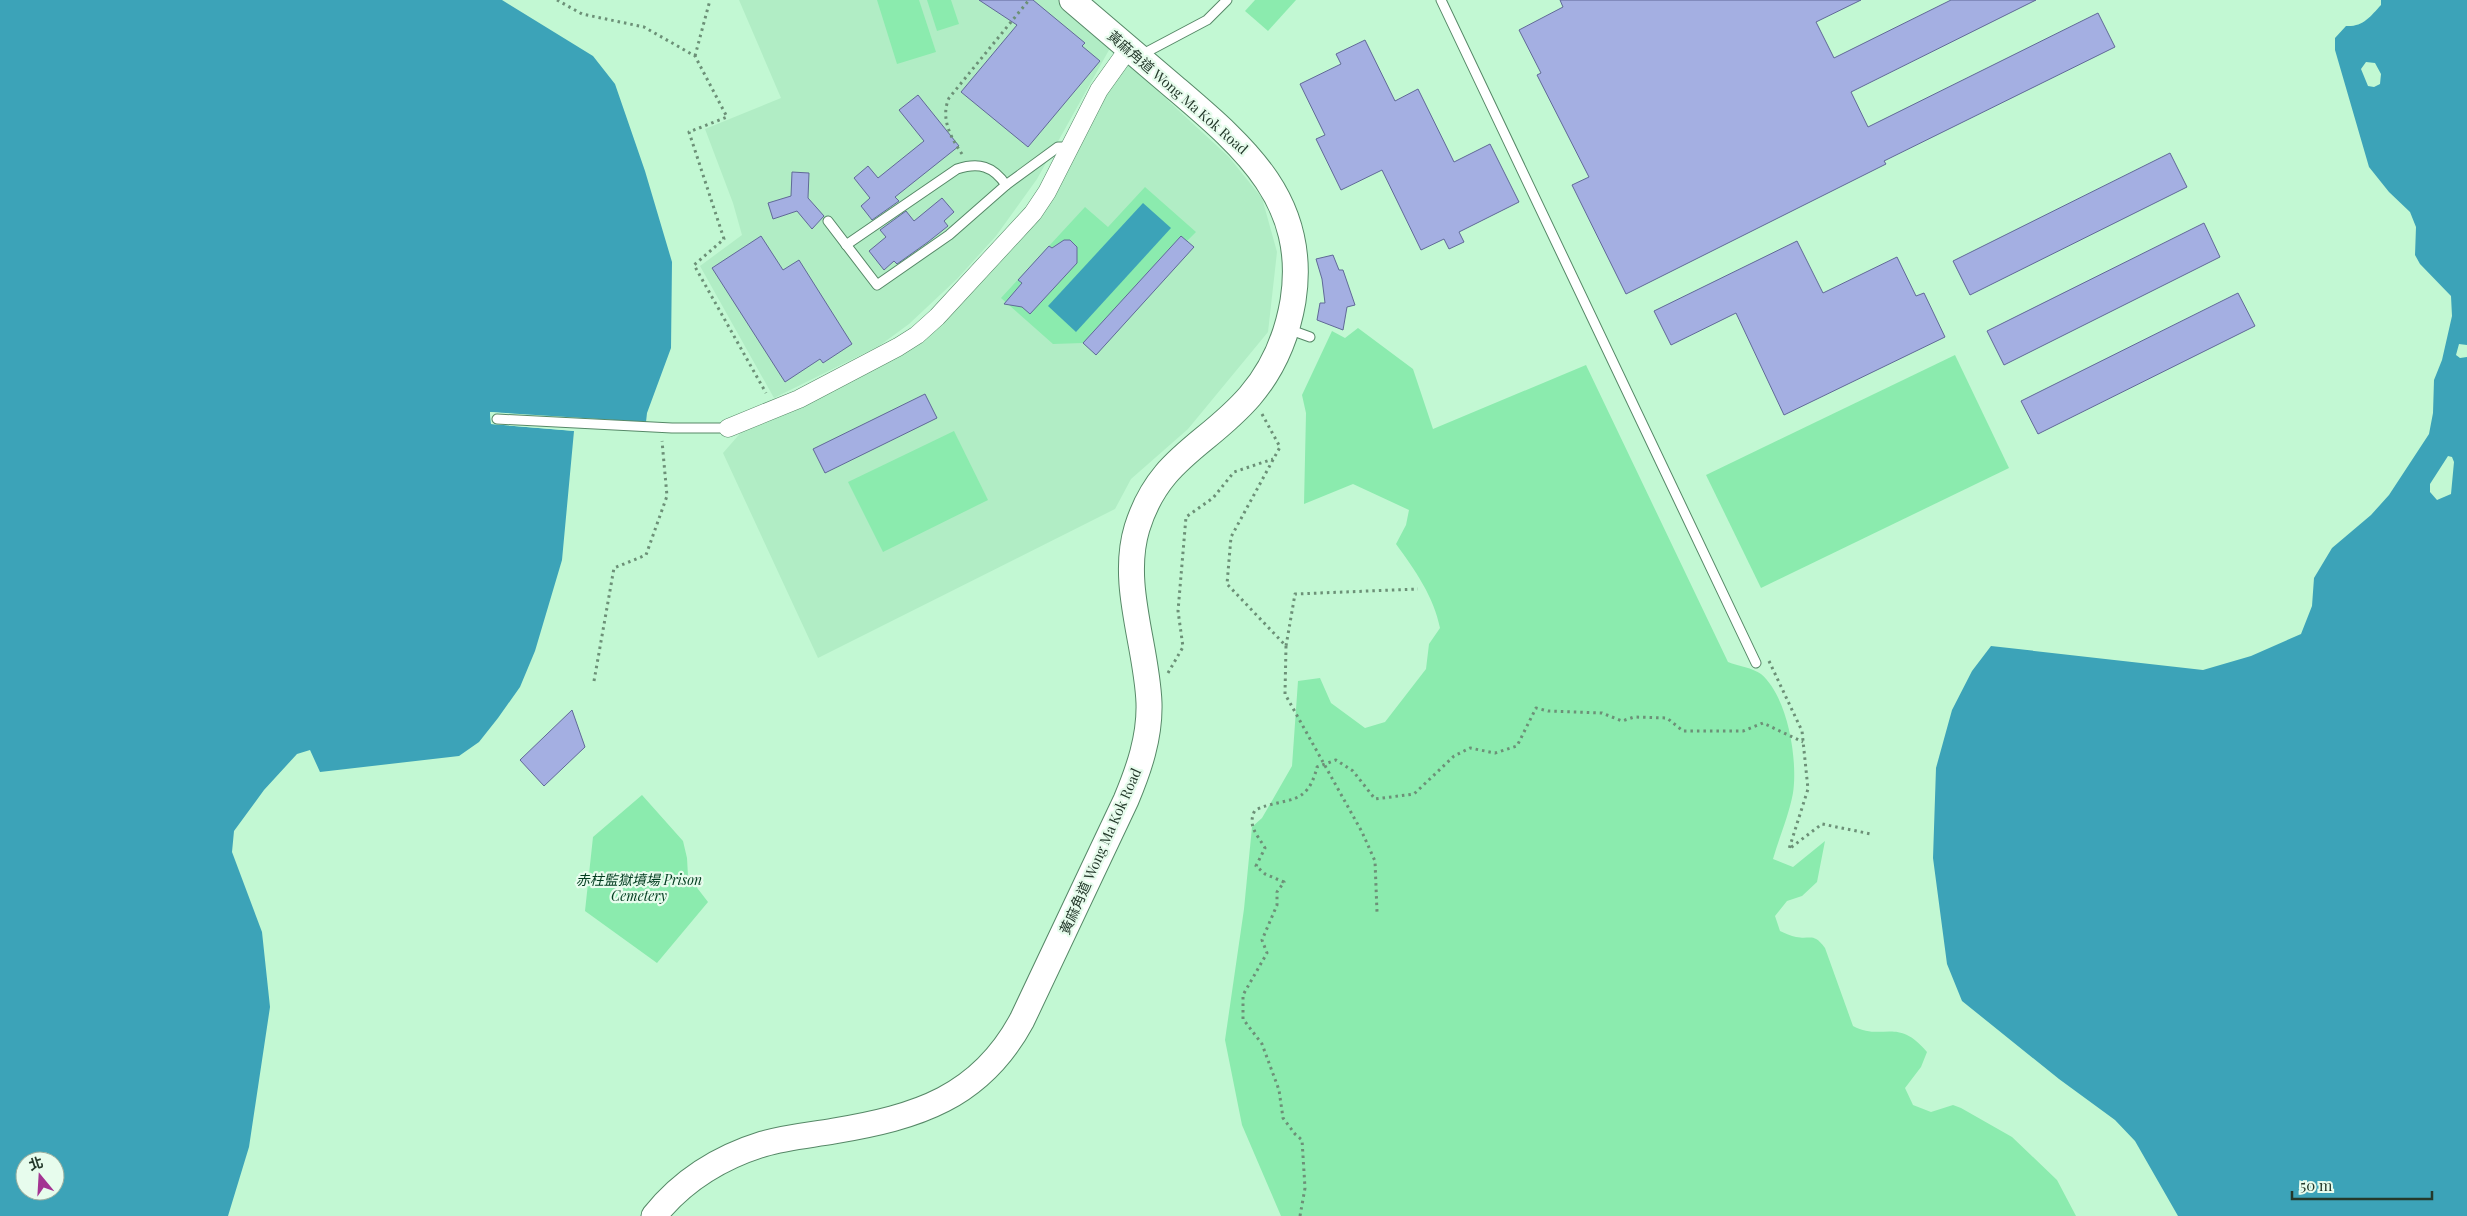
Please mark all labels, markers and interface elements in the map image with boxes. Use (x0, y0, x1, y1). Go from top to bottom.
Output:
street label: 黃麻角道 Wong Ma Kok Road (1104, 26, 1252, 158)
street label: 黃麻角道 Wong Ma Kok Road (1055, 765, 1145, 937)
park label: 赤柱監獄墳場 Prison Cemetery (576, 870, 702, 905)
north arrow (15, 1151, 65, 1201)
text: 北 (26, 1152, 45, 1174)
scale bar (2292, 1168, 2432, 1200)
text: 50 m (2300, 1175, 2333, 1195)

